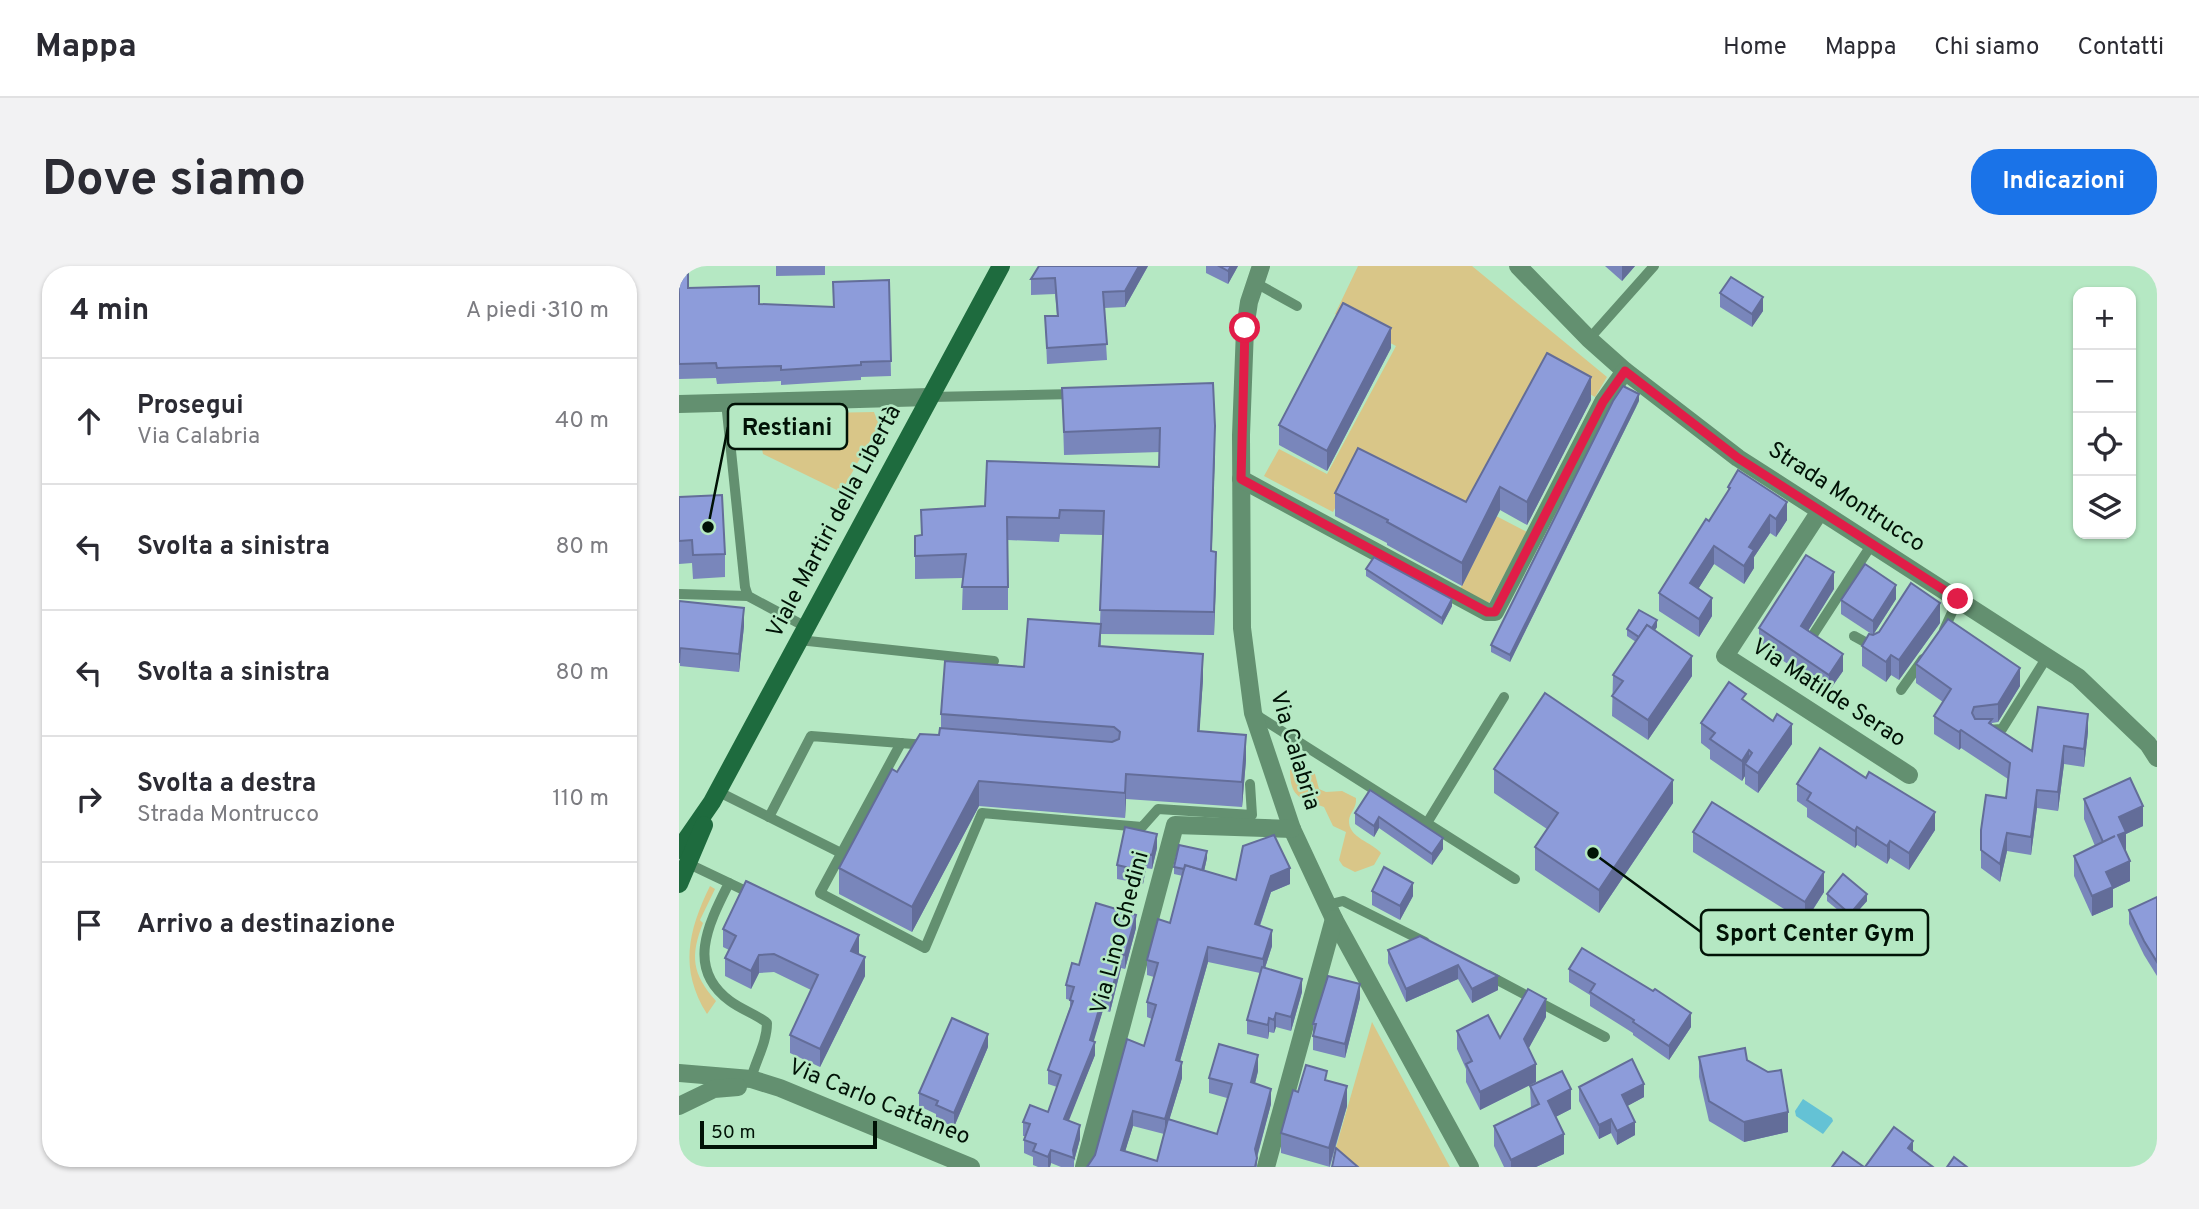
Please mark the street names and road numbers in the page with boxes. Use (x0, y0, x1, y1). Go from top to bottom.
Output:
street label: Viale Martiri della Libertà (761, 401, 909, 643)
street label: Strada Montrucco (1762, 436, 1930, 560)
street label: Via Matilde Serao (1745, 633, 1911, 755)
street label: Via Calabria (1262, 688, 1326, 814)
street label: Via Lino Ghedini (1085, 848, 1157, 1018)
street label: Via Carlo Cattaneo (784, 1053, 974, 1153)

